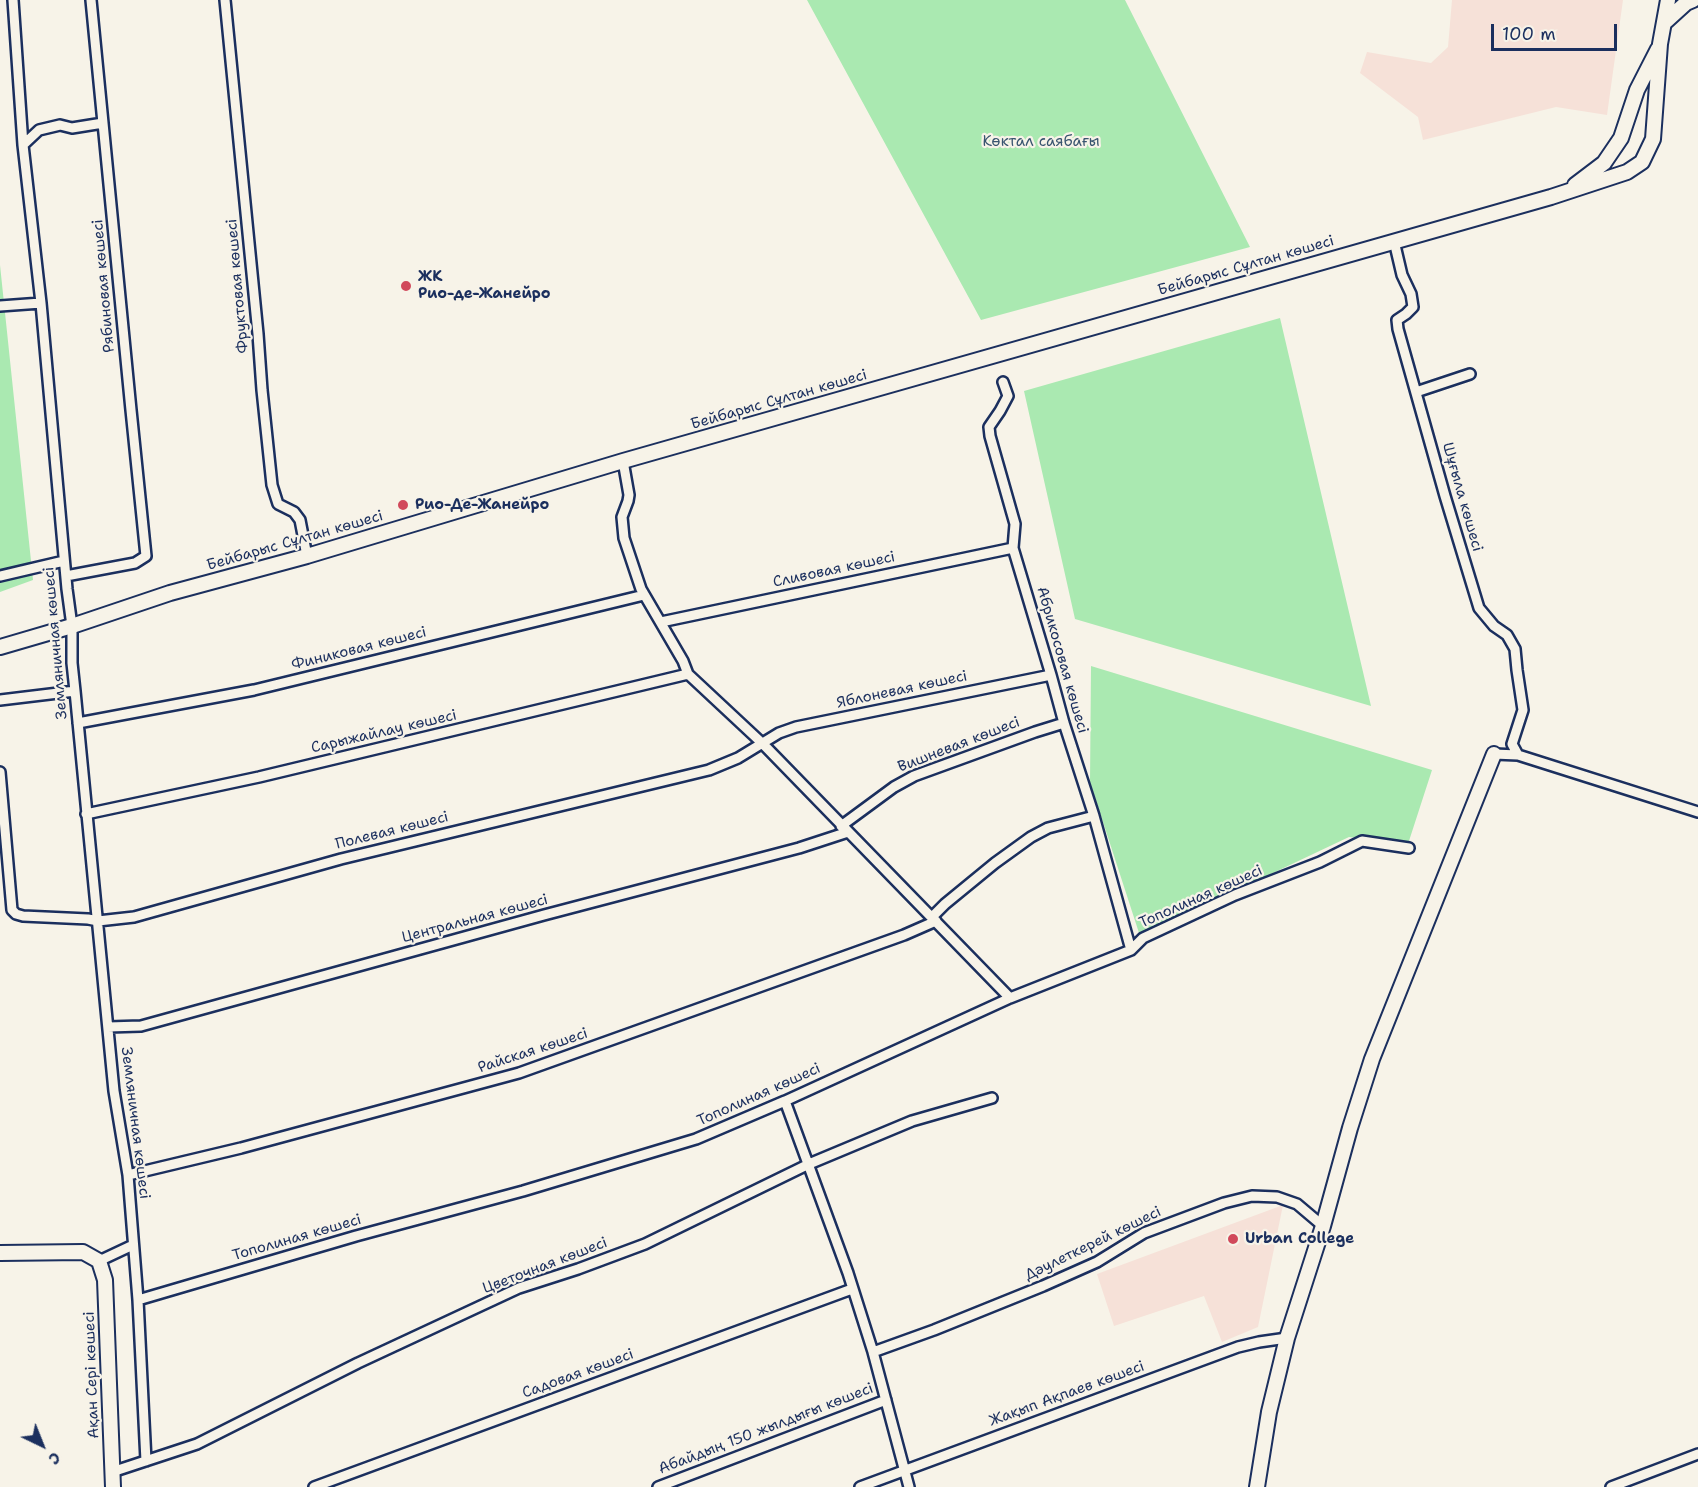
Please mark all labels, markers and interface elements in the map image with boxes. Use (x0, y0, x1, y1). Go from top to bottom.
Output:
scale bar (1494, 12, 1620, 50)
text: 100 m (1502, 22, 1556, 46)
park label: Көктал саябағы (982, 133, 1100, 151)
street label: Фруктовая көшесі (223, 218, 253, 354)
street label: Рябиновая көшесі (89, 219, 119, 353)
street label: Бейбарыс Сұлтан көшесі (1156, 232, 1336, 300)
place label: ЖК Рио-де-Жанейро (418, 268, 551, 303)
marker: ЖК Рио-де-Жанейро (399, 279, 413, 293)
street label: Бейбарыс Сұлтан көшесі (689, 366, 869, 434)
street label: Шұғыла көшесі (1438, 440, 1486, 554)
place label: Рио-Де-Жанейро (415, 496, 549, 514)
marker: Рио-Де-Жанейро (396, 498, 410, 512)
street label: Бейбарыс Сұлтан көшесі (205, 507, 385, 575)
street label: Сливовая көшесі (771, 548, 897, 592)
street label: Земляничная көшесі (40, 566, 72, 720)
street label: Абрикосовая көшесі (1032, 585, 1092, 735)
street label: Финиковая көшесі (290, 623, 428, 675)
street label: Яблоневая көшесі (835, 667, 969, 713)
street label: Сарыжайлау көшесі (309, 706, 459, 758)
street label: Вишневая көшесі (895, 713, 1023, 777)
street label: Полевая көшесі (334, 808, 450, 854)
street label: Тополиная көшесі (1136, 862, 1266, 932)
street label: Центральная көшесі (400, 891, 550, 947)
street label: Райская көшесі (476, 1025, 590, 1077)
street label: Земляничная көшесі (117, 1046, 153, 1200)
street label: Тополиная көшесі (694, 1060, 824, 1130)
street label: Дәулеткерей көшесі (1022, 1203, 1164, 1285)
street label: Тополиная көшесі (230, 1211, 364, 1265)
place label: Urban College (1245, 1230, 1354, 1248)
marker: Urban College (1226, 1232, 1240, 1246)
street label: Цветочная көшесі (480, 1234, 610, 1298)
street label: Ақан Сері көшесі (81, 1311, 103, 1439)
street label: Садовая көшесі (520, 1345, 636, 1403)
street label: Жақып Ақпаев көшесі (987, 1358, 1147, 1430)
street label: Абайдың 150 жылдығы көшесі (656, 1380, 876, 1478)
north arrow (12, 1415, 72, 1475)
text: С (44, 1447, 65, 1470)

